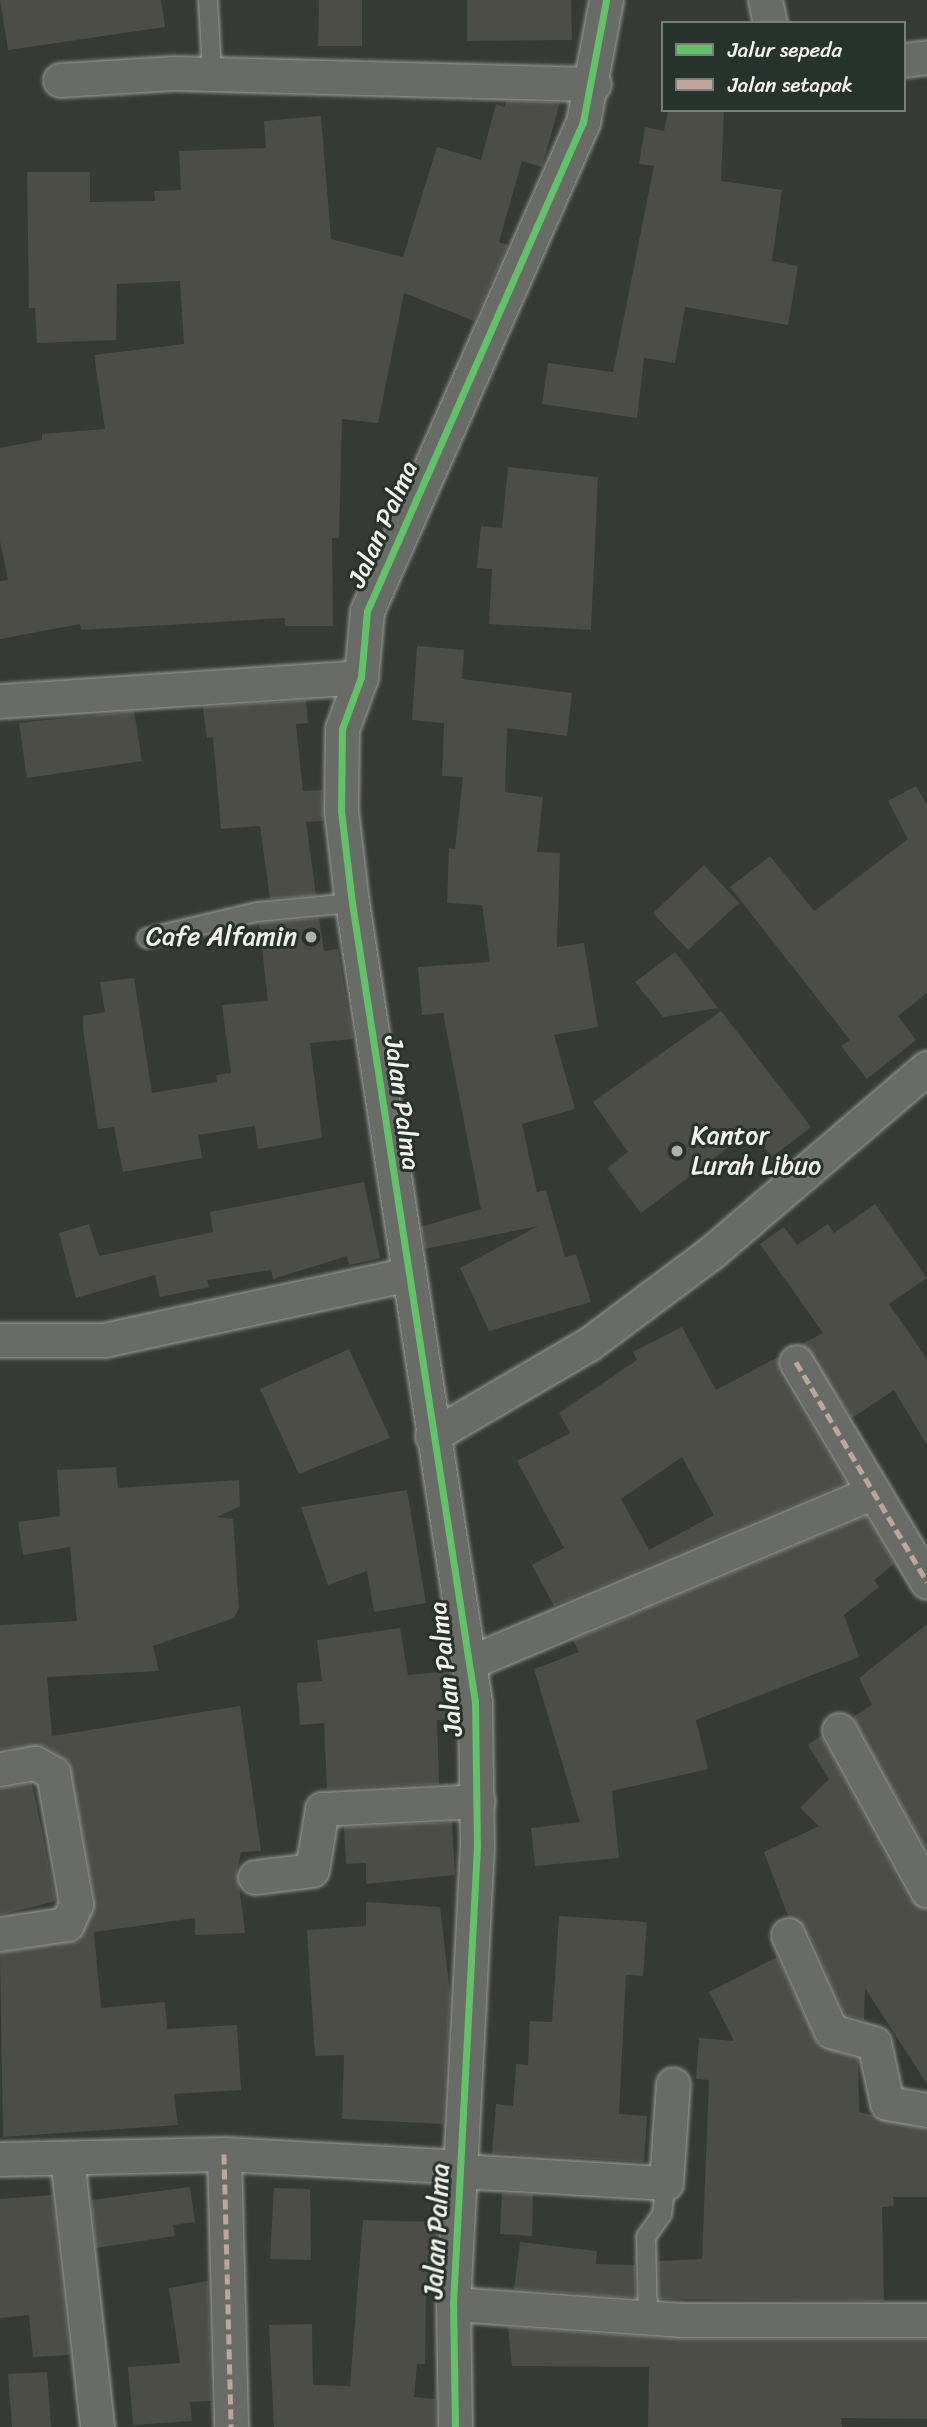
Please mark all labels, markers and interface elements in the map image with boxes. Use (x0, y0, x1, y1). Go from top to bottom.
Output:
legend (661, 21, 906, 112)
text: Jalur sepeda (728, 31, 842, 69)
text: Jalan setapak (728, 66, 853, 104)
street label: Jalan Palma (341, 456, 425, 592)
place label: Cafe Alfamin (146, 921, 297, 953)
marker: Cafe Alfamin (303, 929, 319, 945)
street label: Jalan Palma (377, 1034, 427, 1172)
place label: Kantor Lurah Libuo (691, 1120, 821, 1182)
marker: Kantor Lurah Libuo (669, 1143, 685, 1159)
street label: Jalan Palma (422, 1600, 470, 1738)
street label: Jalan Palma (418, 2162, 456, 2300)

